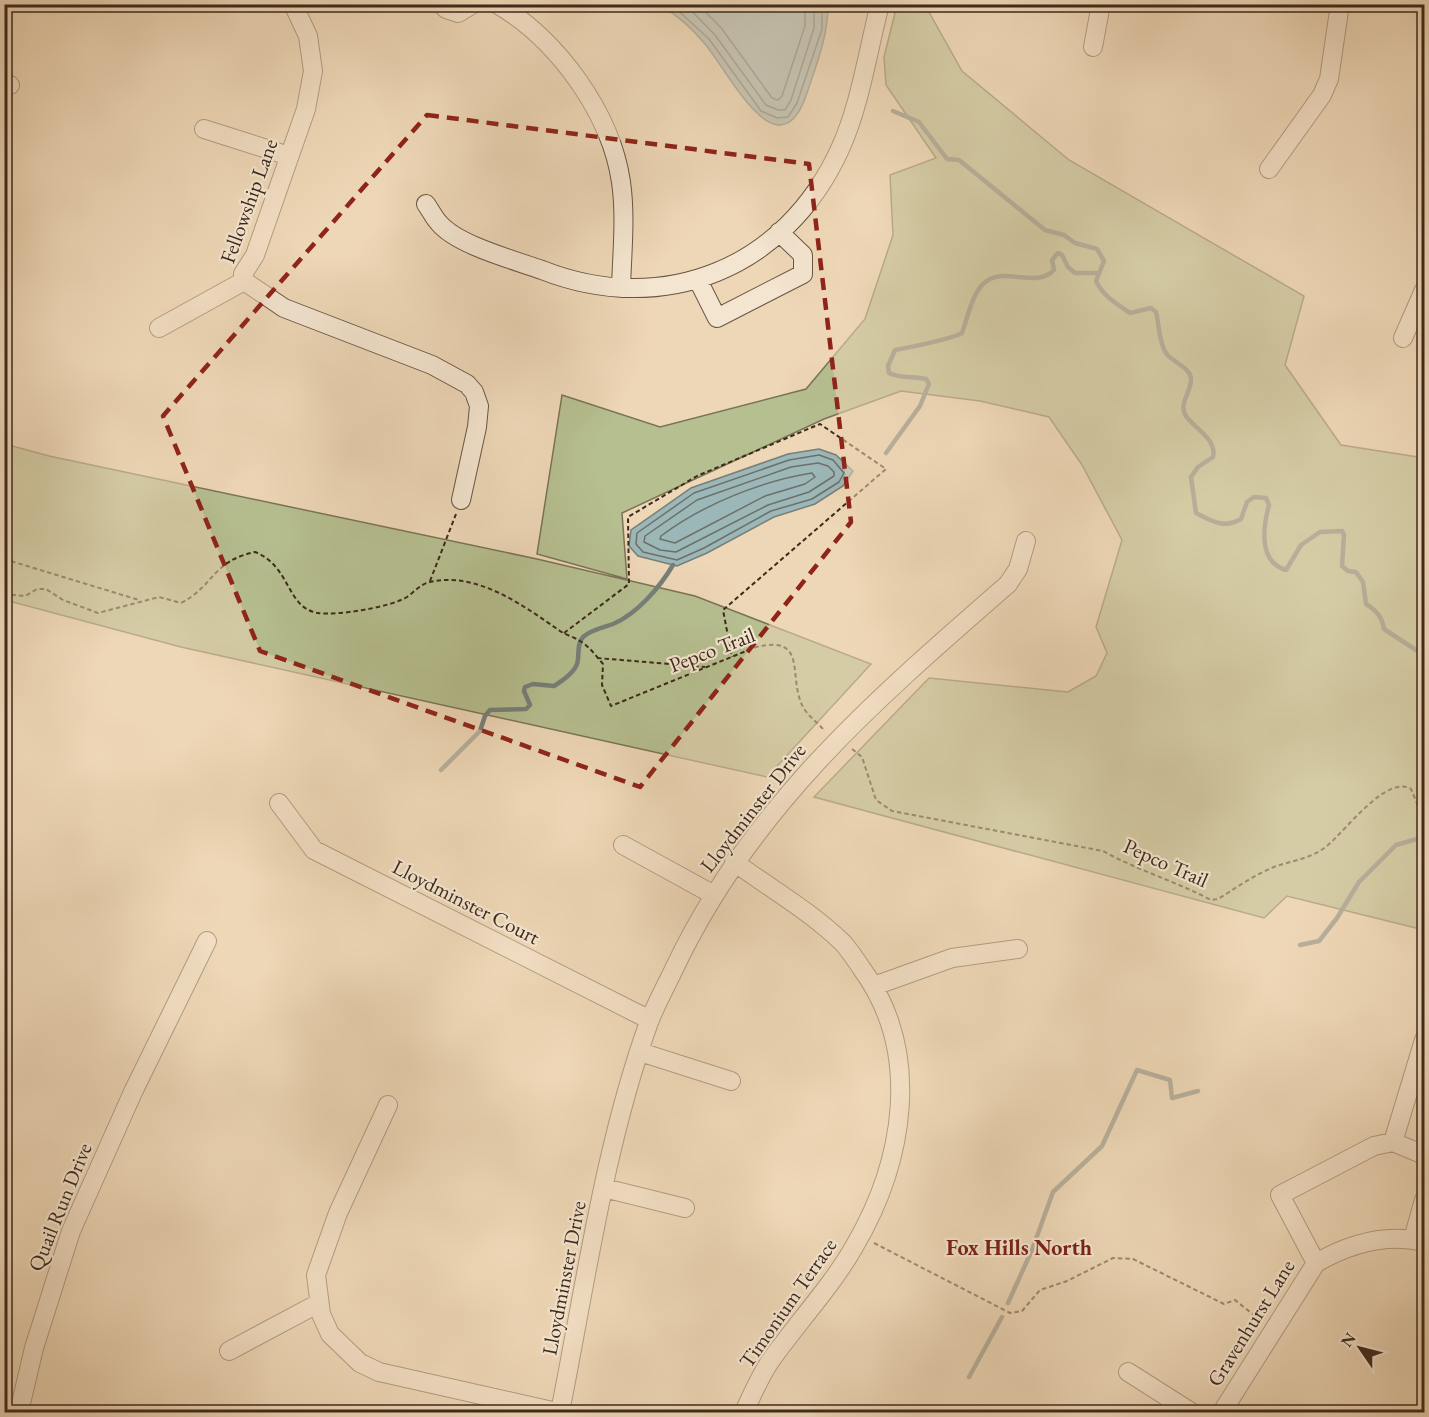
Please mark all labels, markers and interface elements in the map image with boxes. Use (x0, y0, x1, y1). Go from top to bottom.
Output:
street label: Fellowship Lane (214, 135, 284, 267)
street label: Pepco Trail (665, 621, 759, 678)
street label: Lloydminster Drive (694, 738, 811, 878)
street label: Pepco Trail (1120, 832, 1213, 893)
street label: Lloydminster Court (388, 853, 545, 950)
street label: Quail Run Drive (22, 1139, 98, 1275)
street label: Lloydminster Drive (535, 1198, 592, 1357)
street label: Timonium Terrace (733, 1232, 842, 1373)
district label: Fox Hills North (946, 1233, 1092, 1262)
street label: Gravenhurst Lane (1201, 1254, 1300, 1391)
north arrow (1330, 1318, 1390, 1378)
text: N (1336, 1328, 1360, 1351)

